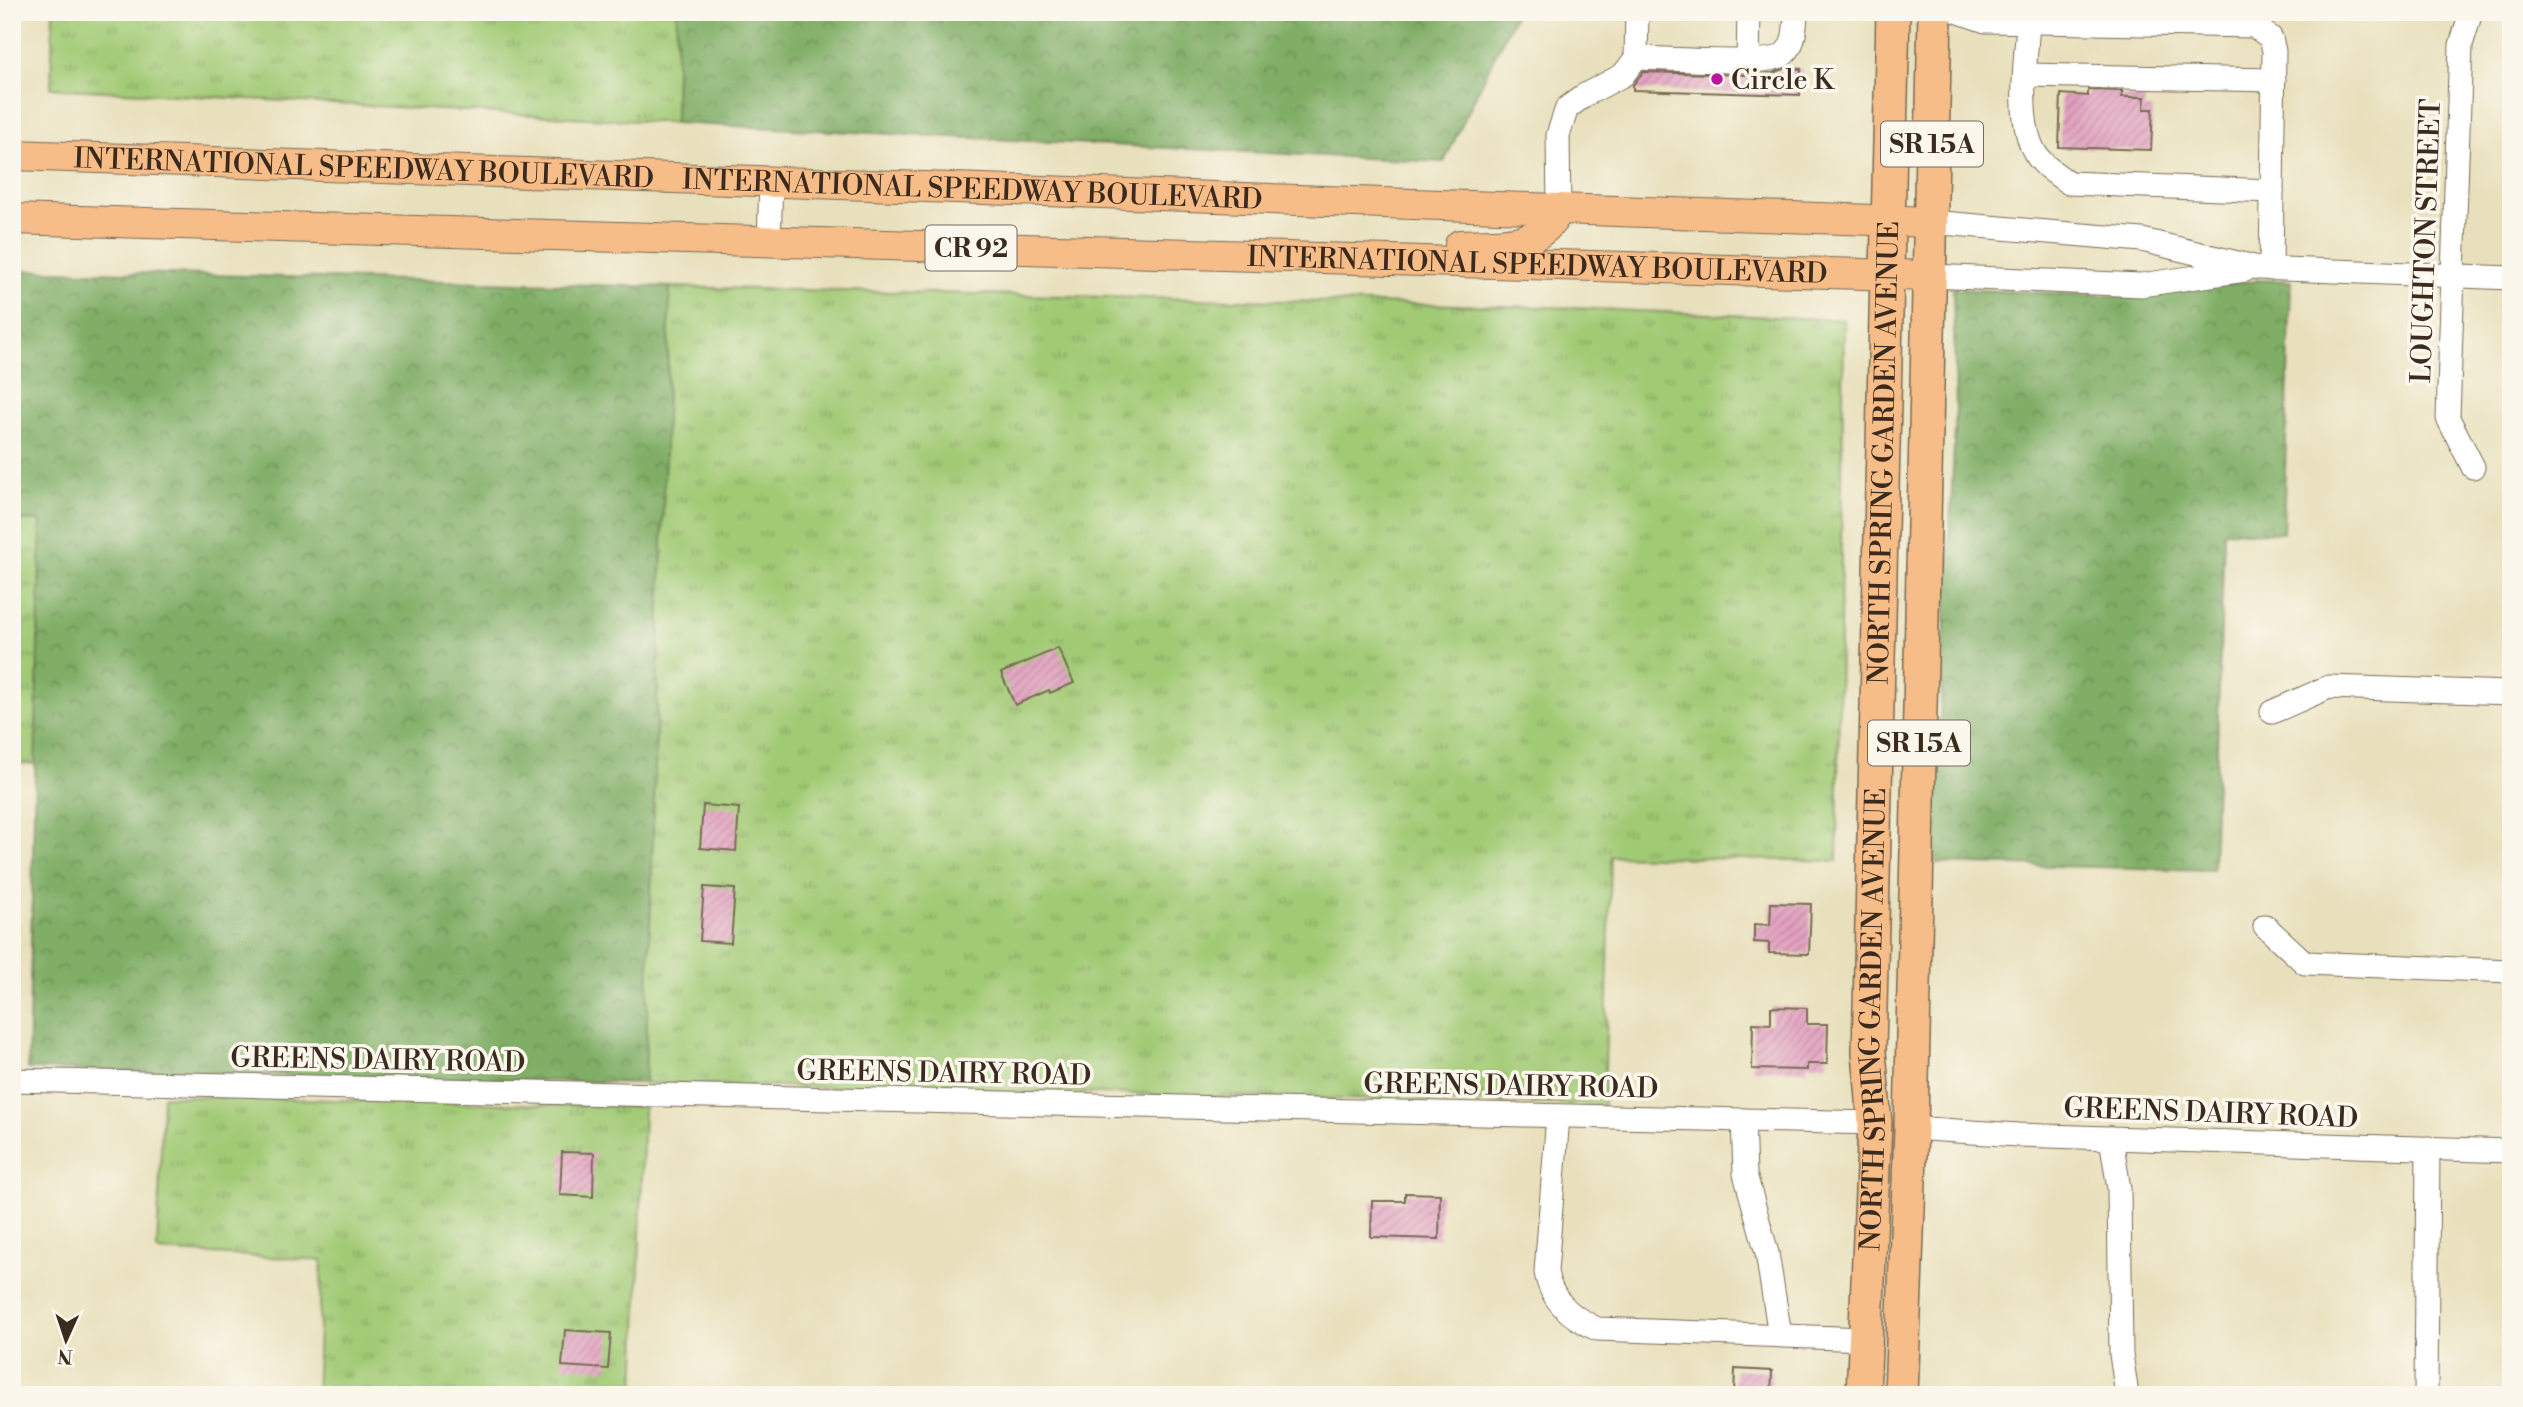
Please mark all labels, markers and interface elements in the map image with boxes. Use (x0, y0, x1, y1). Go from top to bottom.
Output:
place label: Circle K (1731, 63, 1835, 98)
marker: Circle K (1709, 71, 1725, 87)
street label: LOUGHTON STREET (2404, 98, 2449, 384)
road number: SR 15A (1881, 122, 1983, 167)
street label: INTERNATIONAL SPEEDWAY BOULEVARD (73, 141, 655, 196)
street label: INTERNATIONAL SPEEDWAY BOULEVARD (682, 162, 1263, 218)
street label: NORTH SPRING GARDEN AVENUE (1861, 220, 1907, 685)
road number: CR 92 (926, 226, 1016, 270)
street label: INTERNATIONAL SPEEDWAY BOULEVARD (1246, 240, 1828, 292)
road number: SR 15A (1868, 720, 1970, 765)
street label: NORTH SPRING GARDEN AVENUE (1853, 787, 1894, 1252)
street label: GREENS DAIRY ROAD (230, 1040, 526, 1081)
street label: GREENS DAIRY ROAD (796, 1053, 1092, 1094)
street label: GREENS DAIRY ROAD (1363, 1066, 1659, 1107)
street label: GREENS DAIRY ROAD (2063, 1091, 2359, 1136)
north arrow (32, 1306, 102, 1376)
text: N (57, 1344, 73, 1368)

